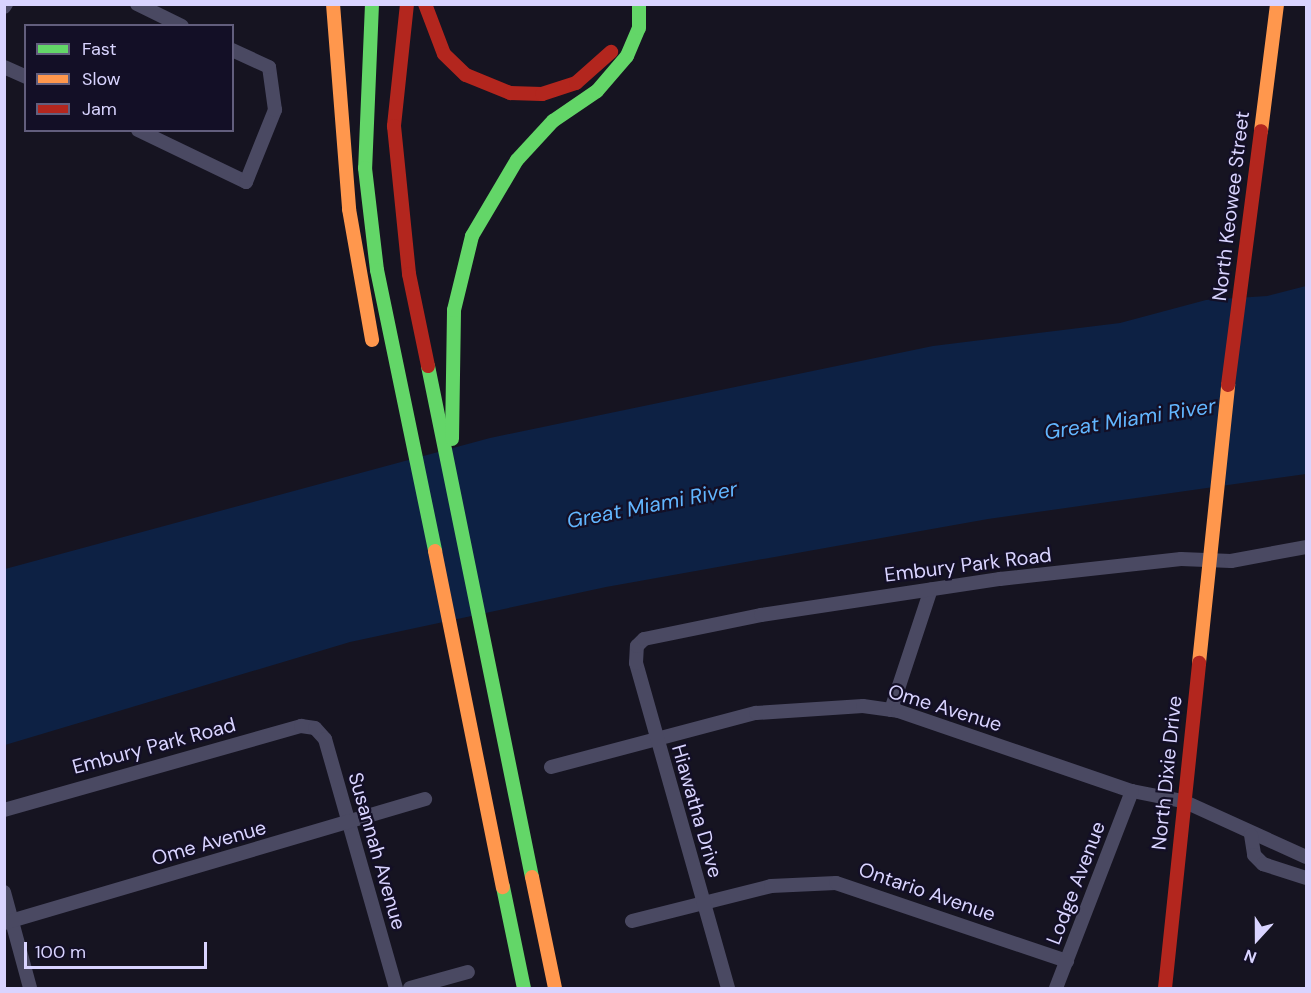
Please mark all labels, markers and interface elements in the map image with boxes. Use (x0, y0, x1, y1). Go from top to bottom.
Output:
legend (24, 24, 234, 132)
text: Fast (82, 37, 117, 61)
text: Slow (82, 67, 121, 91)
text: Jam (82, 97, 117, 121)
street label: North Keowee Street (1207, 110, 1255, 302)
water label: Great Miami River (1042, 393, 1218, 445)
water label: Great Miami River (565, 476, 739, 534)
street label: Embury Park Road (883, 543, 1053, 587)
street label: Ome Avenue (885, 679, 1005, 737)
street label: North Dixie Drive (1147, 695, 1187, 851)
street label: Embury Park Road (70, 713, 238, 779)
street label: Hiawatha Drive (667, 742, 727, 880)
street label: Susannah Avenue (343, 770, 411, 932)
street label: Ome Avenue (149, 815, 269, 871)
street label: Lodge Avenue (1042, 818, 1110, 948)
street label: Ontario Avenue (855, 857, 999, 927)
north arrow (1227, 909, 1287, 969)
scale bar (27, 930, 210, 968)
text: 100 m (35, 940, 86, 964)
text: N (1241, 944, 1260, 968)

